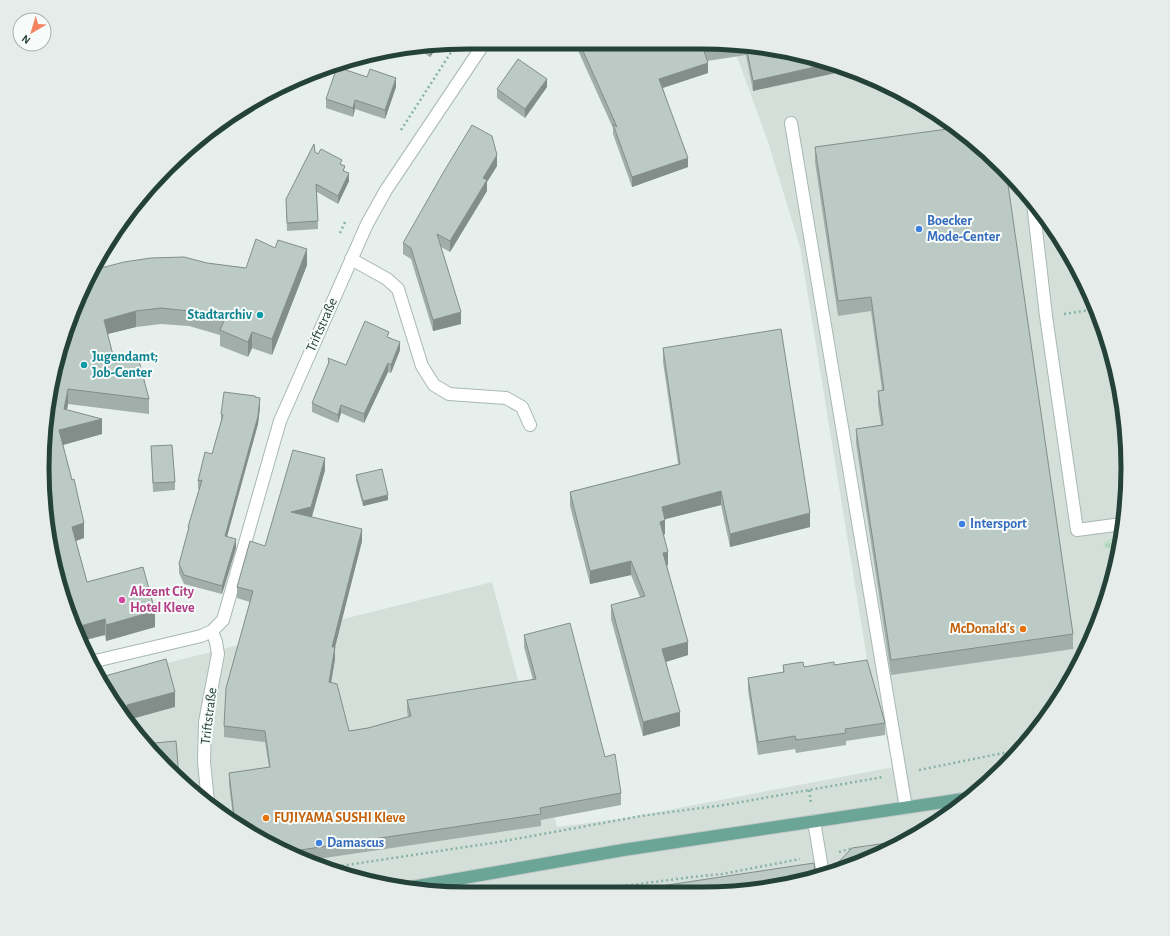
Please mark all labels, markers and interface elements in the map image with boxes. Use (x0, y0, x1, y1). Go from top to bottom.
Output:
north arrow (12, 12, 52, 52)
text: N (20, 33, 33, 46)
place label: Boecker Mode-Center (927, 214, 1000, 244)
marker: Boecker Mode-Center (914, 224, 924, 234)
street label: Triftstraße (304, 296, 340, 354)
place label: Stadtarchiv (187, 308, 253, 322)
marker: Stadtarchiv (255, 310, 265, 320)
place label: Jugendamt; Job-Center (92, 350, 158, 380)
marker: Jugendamt; Job-Center (79, 360, 89, 370)
place label: Intersport (970, 517, 1027, 531)
marker: Intersport (957, 519, 967, 529)
place label: Akzent City Hotel Kleve (130, 585, 195, 615)
marker: Akzent City Hotel Kleve (117, 595, 127, 605)
place label: McDonald's (950, 622, 1015, 636)
marker: McDonald's (1018, 624, 1028, 634)
street label: Triftstraße (199, 687, 219, 745)
place label: FUJIYAMA SUSHI Kleve (274, 811, 406, 825)
marker: FUJIYAMA SUSHI Kleve (261, 813, 271, 823)
place label: Damascus (327, 836, 384, 850)
marker: Damascus (314, 838, 324, 848)

